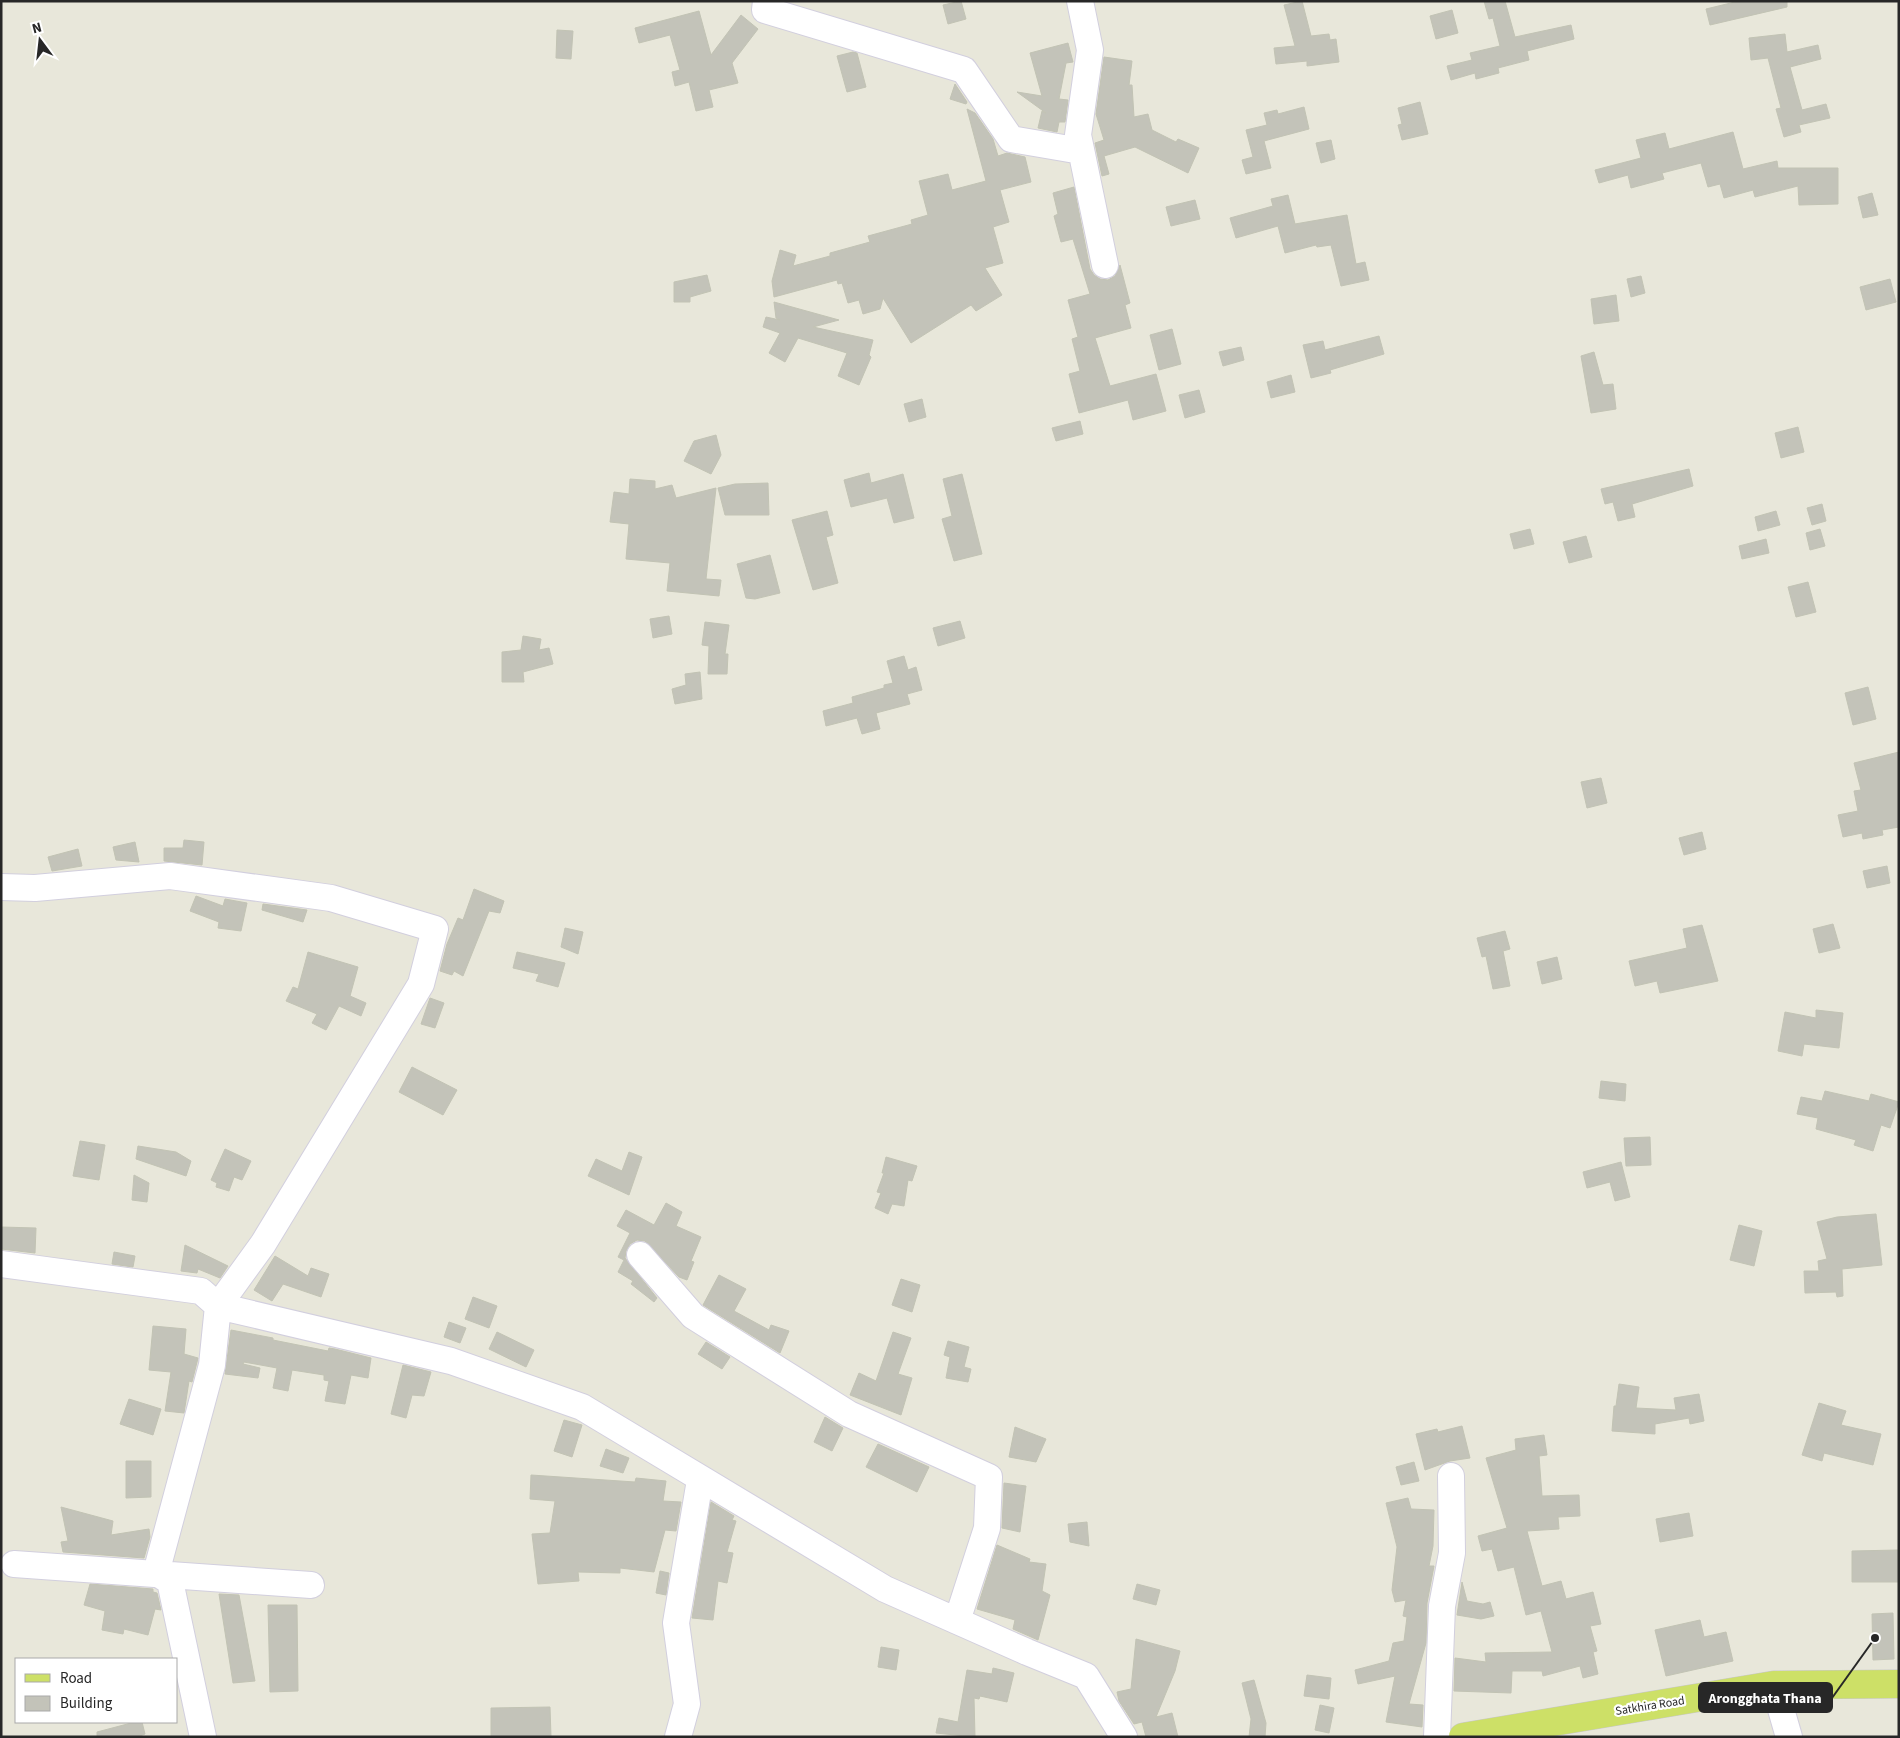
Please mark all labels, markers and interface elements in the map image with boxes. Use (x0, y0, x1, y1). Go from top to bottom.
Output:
north arrow (15, 15, 65, 65)
text: N (30, 18, 44, 39)
legend (15, 1658, 178, 1723)
text: Road (60, 1668, 92, 1689)
callout: Arongghata Thana (1699, 1683, 1832, 1712)
text: Arongghata Thana (1707, 1689, 1822, 1709)
street label: Satkhira Road (1614, 1692, 1686, 1720)
text: Building (60, 1693, 113, 1714)

